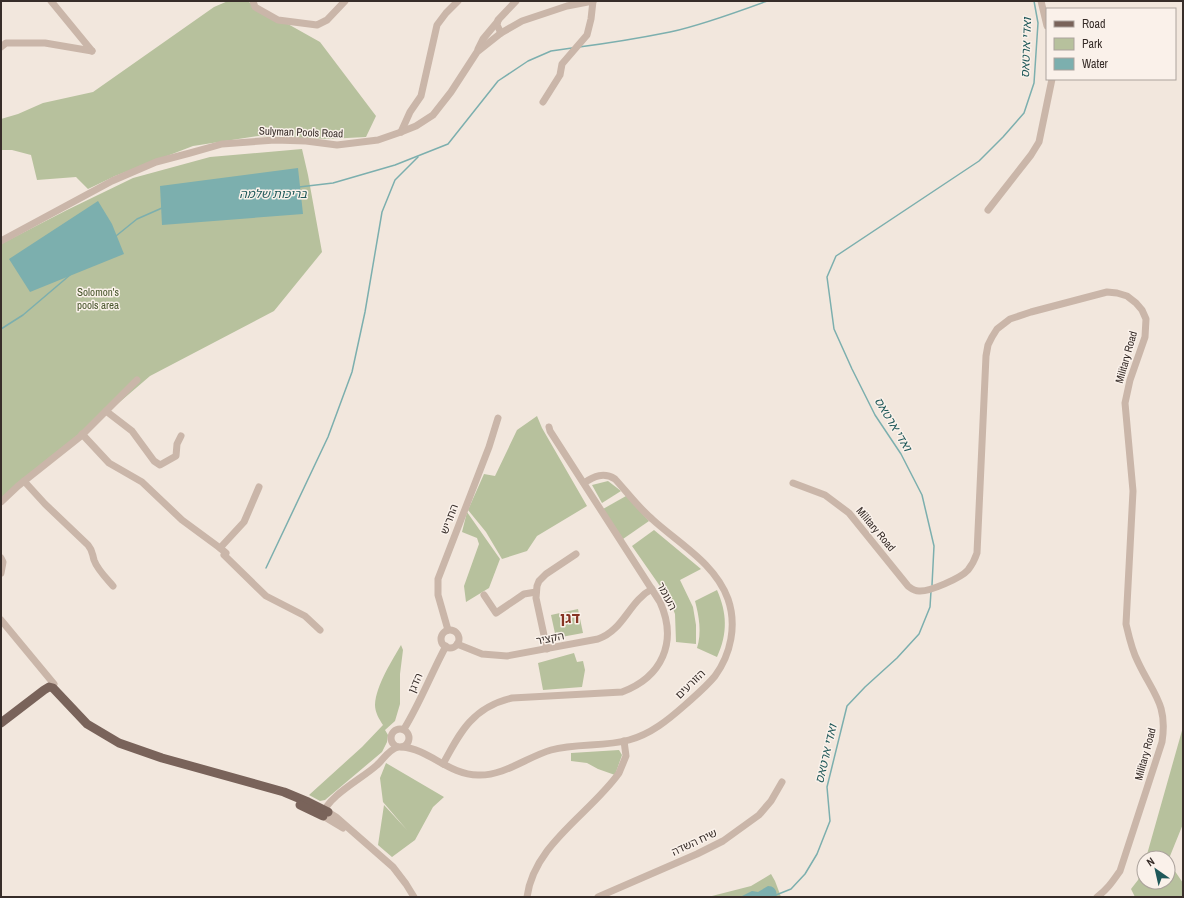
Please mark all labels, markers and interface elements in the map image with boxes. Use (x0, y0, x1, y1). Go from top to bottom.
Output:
legend (1046, 8, 1176, 80)
water label: ואדי ארטאס (1017, 16, 1035, 79)
text: Road (1082, 16, 1106, 32)
text: Park (1082, 36, 1102, 52)
text: Water (1082, 56, 1109, 72)
street label: Sulyman Pools Road (259, 124, 343, 140)
water label: בריכות שלמה (239, 186, 308, 202)
park label: Solomon's pools area (77, 285, 119, 312)
street label: Military Road (1112, 329, 1140, 385)
water label: ואדי ארטאס (871, 394, 916, 455)
street label: החריש (437, 502, 461, 536)
street label: Military Road (853, 504, 899, 554)
street label: העומר (654, 580, 680, 613)
district label: דגן (560, 607, 580, 628)
street label: הקציר (535, 628, 565, 648)
street label: הזורעים (672, 666, 708, 702)
street label: הדגן (404, 671, 426, 695)
water label: ואדי ארטאס (811, 721, 841, 785)
street label: Military Road (1131, 726, 1159, 782)
street label: שיח השדה (669, 825, 719, 859)
north arrow (1136, 850, 1176, 890)
text: N (1144, 854, 1157, 869)

